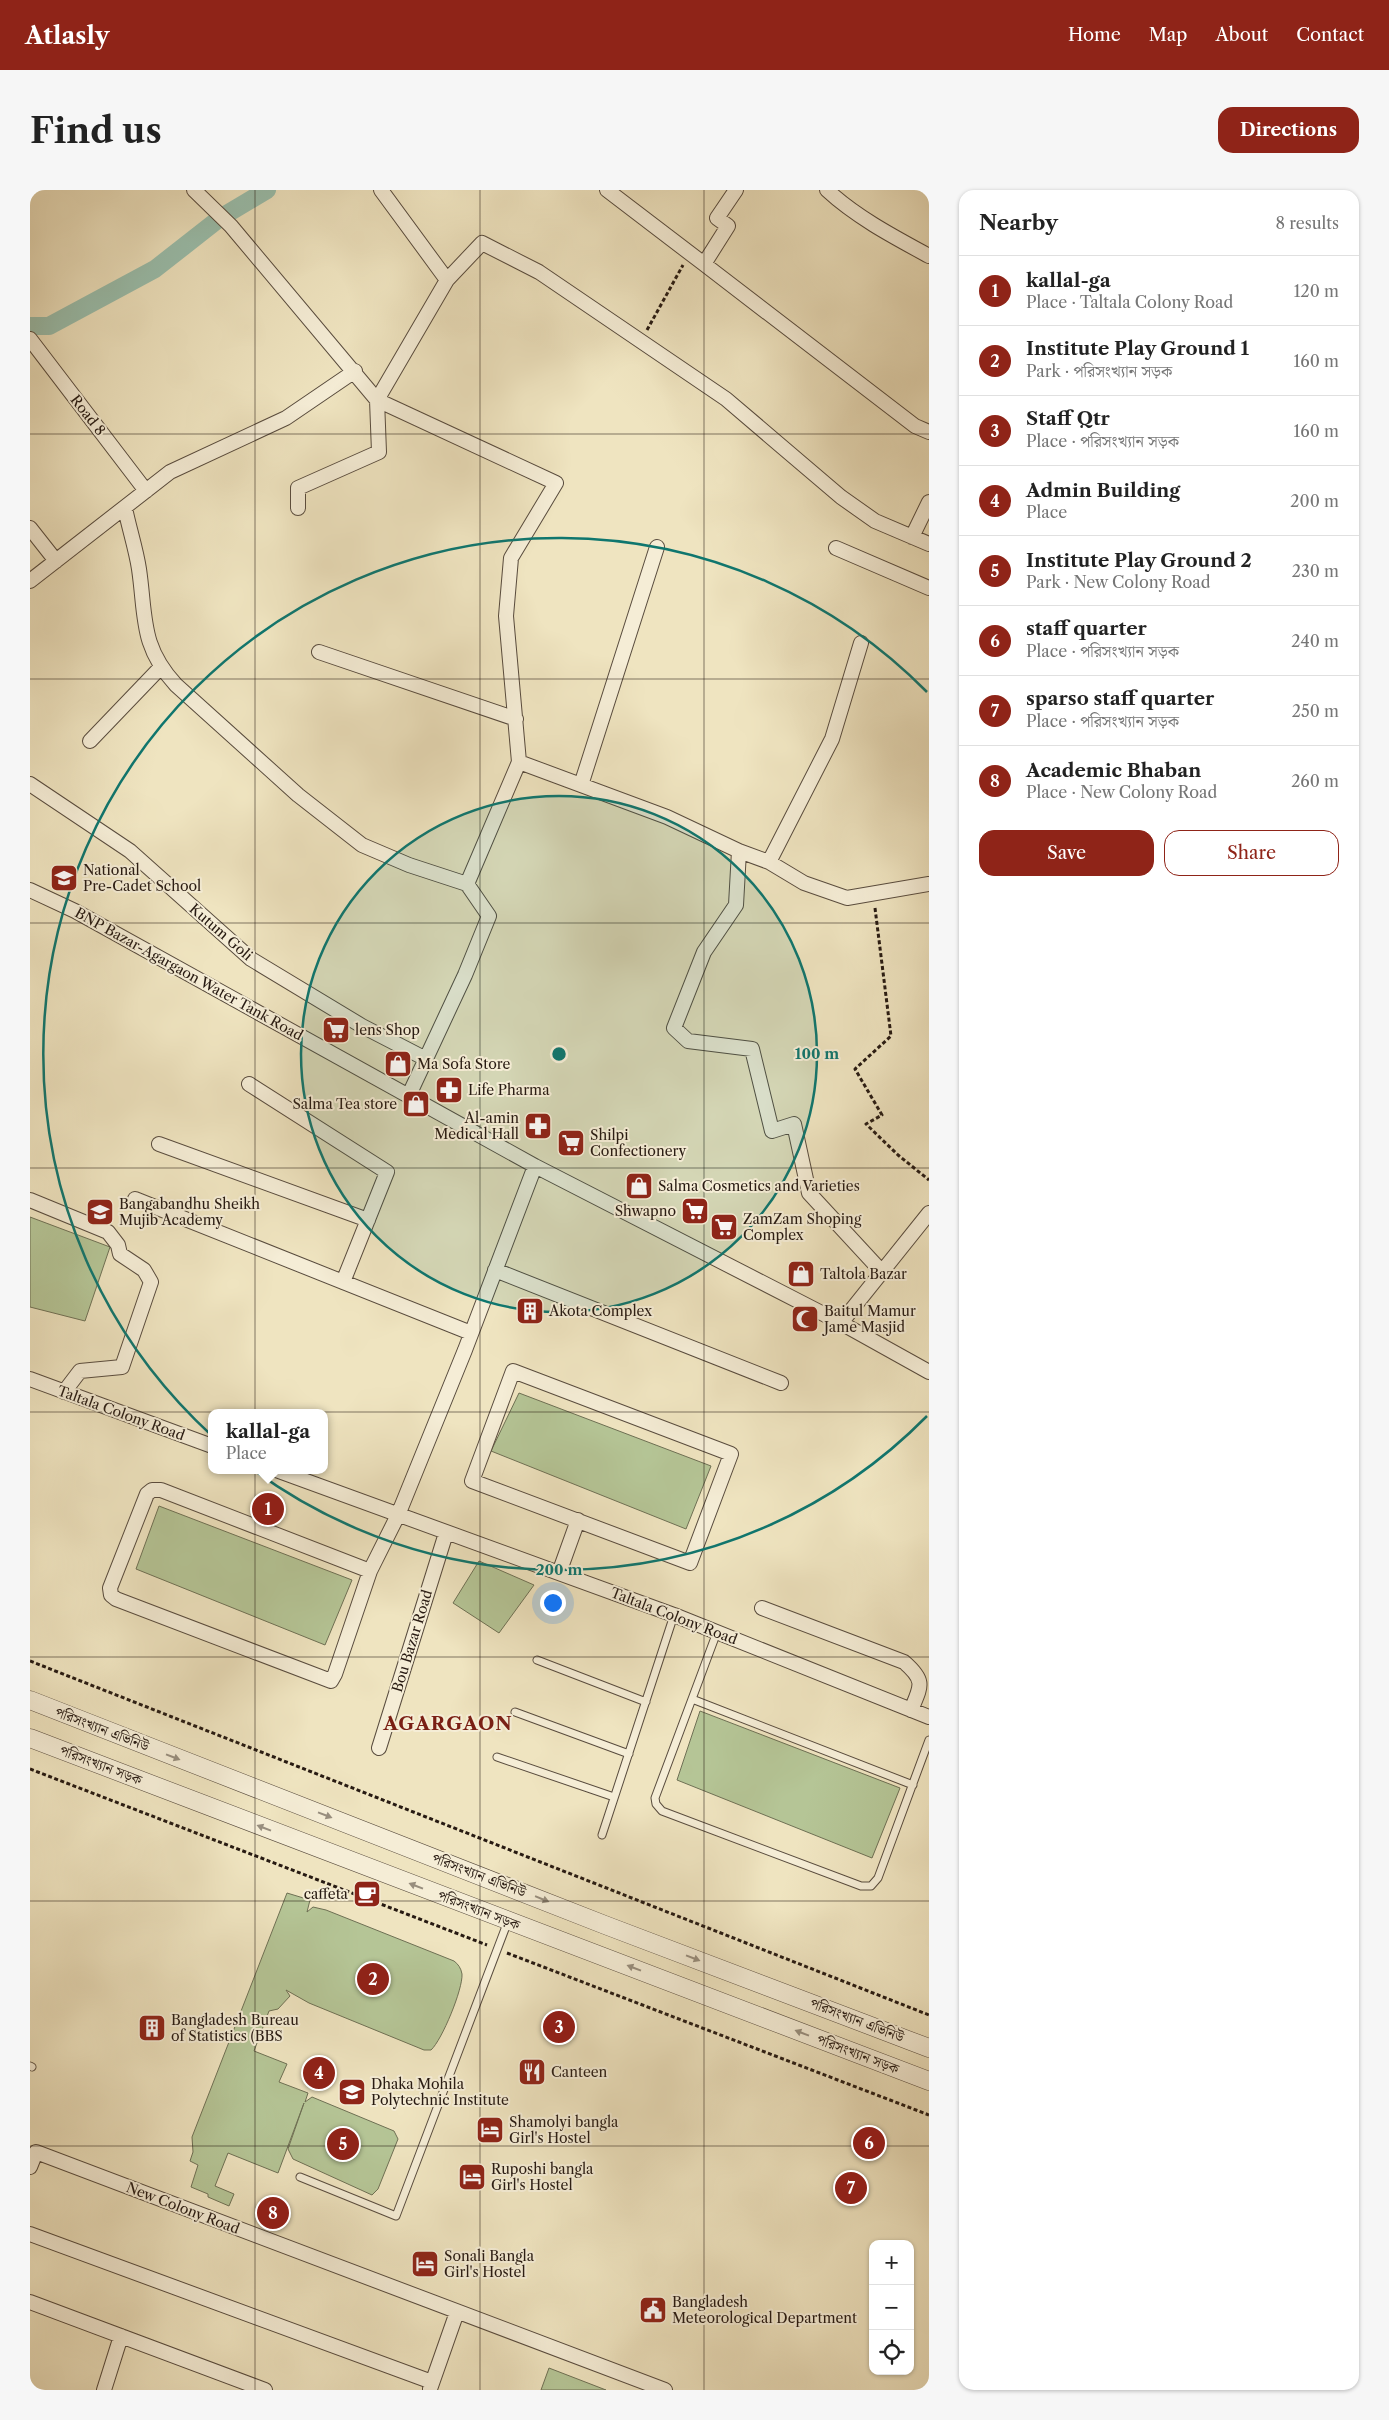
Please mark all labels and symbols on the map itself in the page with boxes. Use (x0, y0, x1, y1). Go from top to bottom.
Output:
street label: Road 8 (67, 391, 109, 439)
place label: National Pre-Cadet School (83, 861, 201, 895)
school or university icon: National Pre-Cadet School (49, 863, 79, 893)
street label: Kutum Goli (186, 900, 256, 964)
street label: BNP Bazar-Agargaon Water Tank Road (72, 904, 307, 1045)
supermarket icon: lens Shop (321, 1015, 351, 1045)
place label: lens Shop (355, 1021, 420, 1039)
text: 100 m (795, 1044, 839, 1063)
centre of rings (550, 1045, 568, 1063)
shop icon: Ma Sofa Store (383, 1049, 413, 1079)
place label: Ma Sofa Store (417, 1055, 510, 1073)
pharmacy icon: Life Pharma (434, 1075, 464, 1105)
place label: Life Pharma (468, 1081, 550, 1099)
shop icon: Salma Tea store (401, 1089, 431, 1119)
place label: Salma Tea store (292, 1095, 397, 1113)
place label: Al-amin Medical Hall (434, 1109, 519, 1143)
pharmacy icon: Al-amin Medical Hall (523, 1111, 553, 1141)
place label: Shilpi Confectionery (590, 1126, 686, 1160)
supermarket icon: Shilpi Confectionery (556, 1128, 586, 1158)
shop icon: Salma Cosmetics and Varieties (624, 1171, 654, 1201)
place label: Salma Cosmetics and Varieties (658, 1177, 860, 1195)
place label: Bangabandhu Sheikh Mujib Academy (119, 1195, 260, 1229)
supermarket icon: Shwapno (680, 1196, 710, 1226)
school or university icon: Bangabandhu Sheikh Mujib Academy (85, 1197, 115, 1227)
place label: Shwapno (615, 1202, 676, 1220)
place label: ZamZam Shoping Complex (743, 1210, 862, 1244)
supermarket icon: ZamZam Shoping Complex (709, 1212, 739, 1242)
shop icon: Taltola Bazar (786, 1259, 816, 1289)
place label: Taltola Bazar (820, 1265, 907, 1283)
building icon: Akota Complex (515, 1296, 545, 1326)
place label: Akota Complex (548, 1302, 653, 1320)
place label: Baitul Mamur Jame Masjid (822, 1302, 916, 1336)
mosque icon: Baitul Mamur Jame Masjid (790, 1304, 820, 1334)
street label: Taltala Colony Road (55, 1382, 188, 1445)
pin: 1 (252, 1490, 284, 1528)
text: 200 m (536, 1560, 582, 1579)
street label: Taltala Colony Road (608, 1584, 740, 1649)
street label: Bou Bazar Road (388, 1587, 436, 1695)
your location (540, 1590, 566, 1616)
street label: পরিসংখ্যান এভিনিউ (52, 1703, 153, 1756)
district label: AGARGAON (382, 1712, 513, 1735)
street label: পরিসংখ্যান সড়ক (57, 1741, 146, 1789)
one-way arrow (166, 1753, 181, 1761)
one-way arrow (317, 1812, 332, 1820)
one-way arrow (257, 1824, 272, 1831)
street label: পরিসংখ্যান এভিনিউ (429, 1849, 530, 1902)
cafe icon: caffeta (352, 1879, 382, 1909)
one-way arrow (409, 1881, 423, 1889)
place label: caffeta (304, 1885, 349, 1903)
street label: পরিসংখ্যান সড়ক (435, 1886, 524, 1934)
one-way arrow (534, 1896, 549, 1903)
one-way arrow (686, 1954, 701, 1962)
pin: 2 (357, 1960, 389, 1998)
one-way arrow (626, 1964, 641, 1972)
street label: পরিসংখ্যান এভিনিউ (807, 1994, 908, 2047)
pin: 3 (543, 2008, 575, 2046)
place label: Bangladesh Bureau of Statistics (BBS (171, 2011, 299, 2045)
building icon: Bangladesh Bureau of Statistics (BBS (137, 2013, 167, 2043)
one-way arrow (794, 2029, 809, 2037)
street label: পরিসংখ্যান সড়ক (814, 2030, 903, 2078)
pin: 4 (303, 2054, 335, 2092)
restaurant icon: Canteen (517, 2057, 547, 2087)
place label: Canteen (551, 2063, 608, 2081)
place label: Dhaka Mohila Polytechnic Institute (371, 2075, 509, 2109)
school or university icon: Dhaka Mohila Polytechnic Institute (337, 2077, 367, 2107)
place label: Shamolyi bangla Girl's Hostel (509, 2113, 619, 2147)
hotel icon: Shamolyi bangla Girl's Hostel (475, 2115, 505, 2145)
pin: 6 (853, 2124, 885, 2162)
pin: 5 (327, 2125, 359, 2163)
place label: Ruposhi bangla Girl's Hostel (491, 2160, 594, 2194)
hotel icon: Ruposhi bangla Girl's Hostel (457, 2162, 487, 2192)
pin: 7 (835, 2169, 867, 2207)
street label: New Colony Road (124, 2178, 243, 2238)
pin: 8 (257, 2194, 289, 2232)
place label: Sonali Bangla Girl's Hostel (444, 2247, 535, 2281)
hotel icon: Sonali Bangla Girl's Hostel (410, 2249, 440, 2279)
place label: Bangladesh Meteorological Department (672, 2293, 857, 2327)
public building icon: Bangladesh Meteorological Department (638, 2295, 668, 2325)

